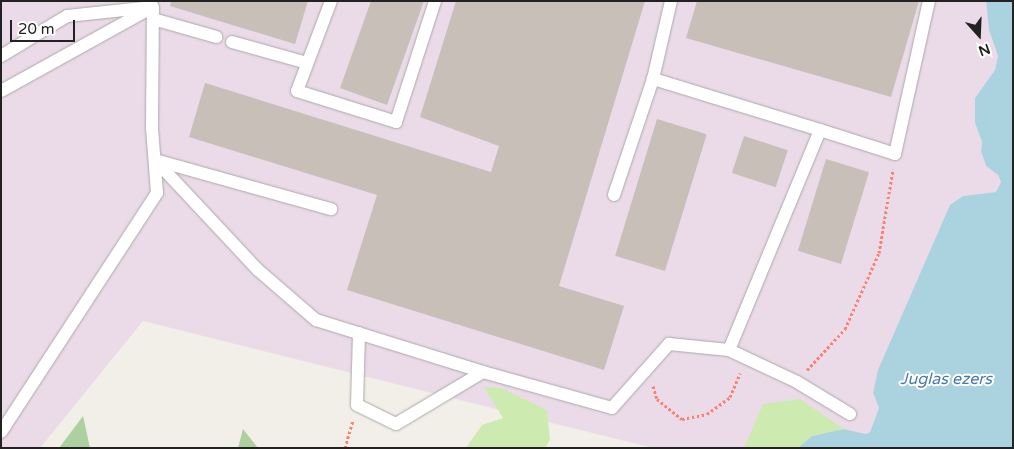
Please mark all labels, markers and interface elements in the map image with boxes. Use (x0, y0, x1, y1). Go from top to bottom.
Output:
scale bar (12, 10, 78, 42)
north arrow (954, 10, 1004, 60)
text: 20 m (18, 20, 55, 38)
text: N (976, 40, 992, 59)
water label: Juglas ezers (900, 369, 992, 389)

